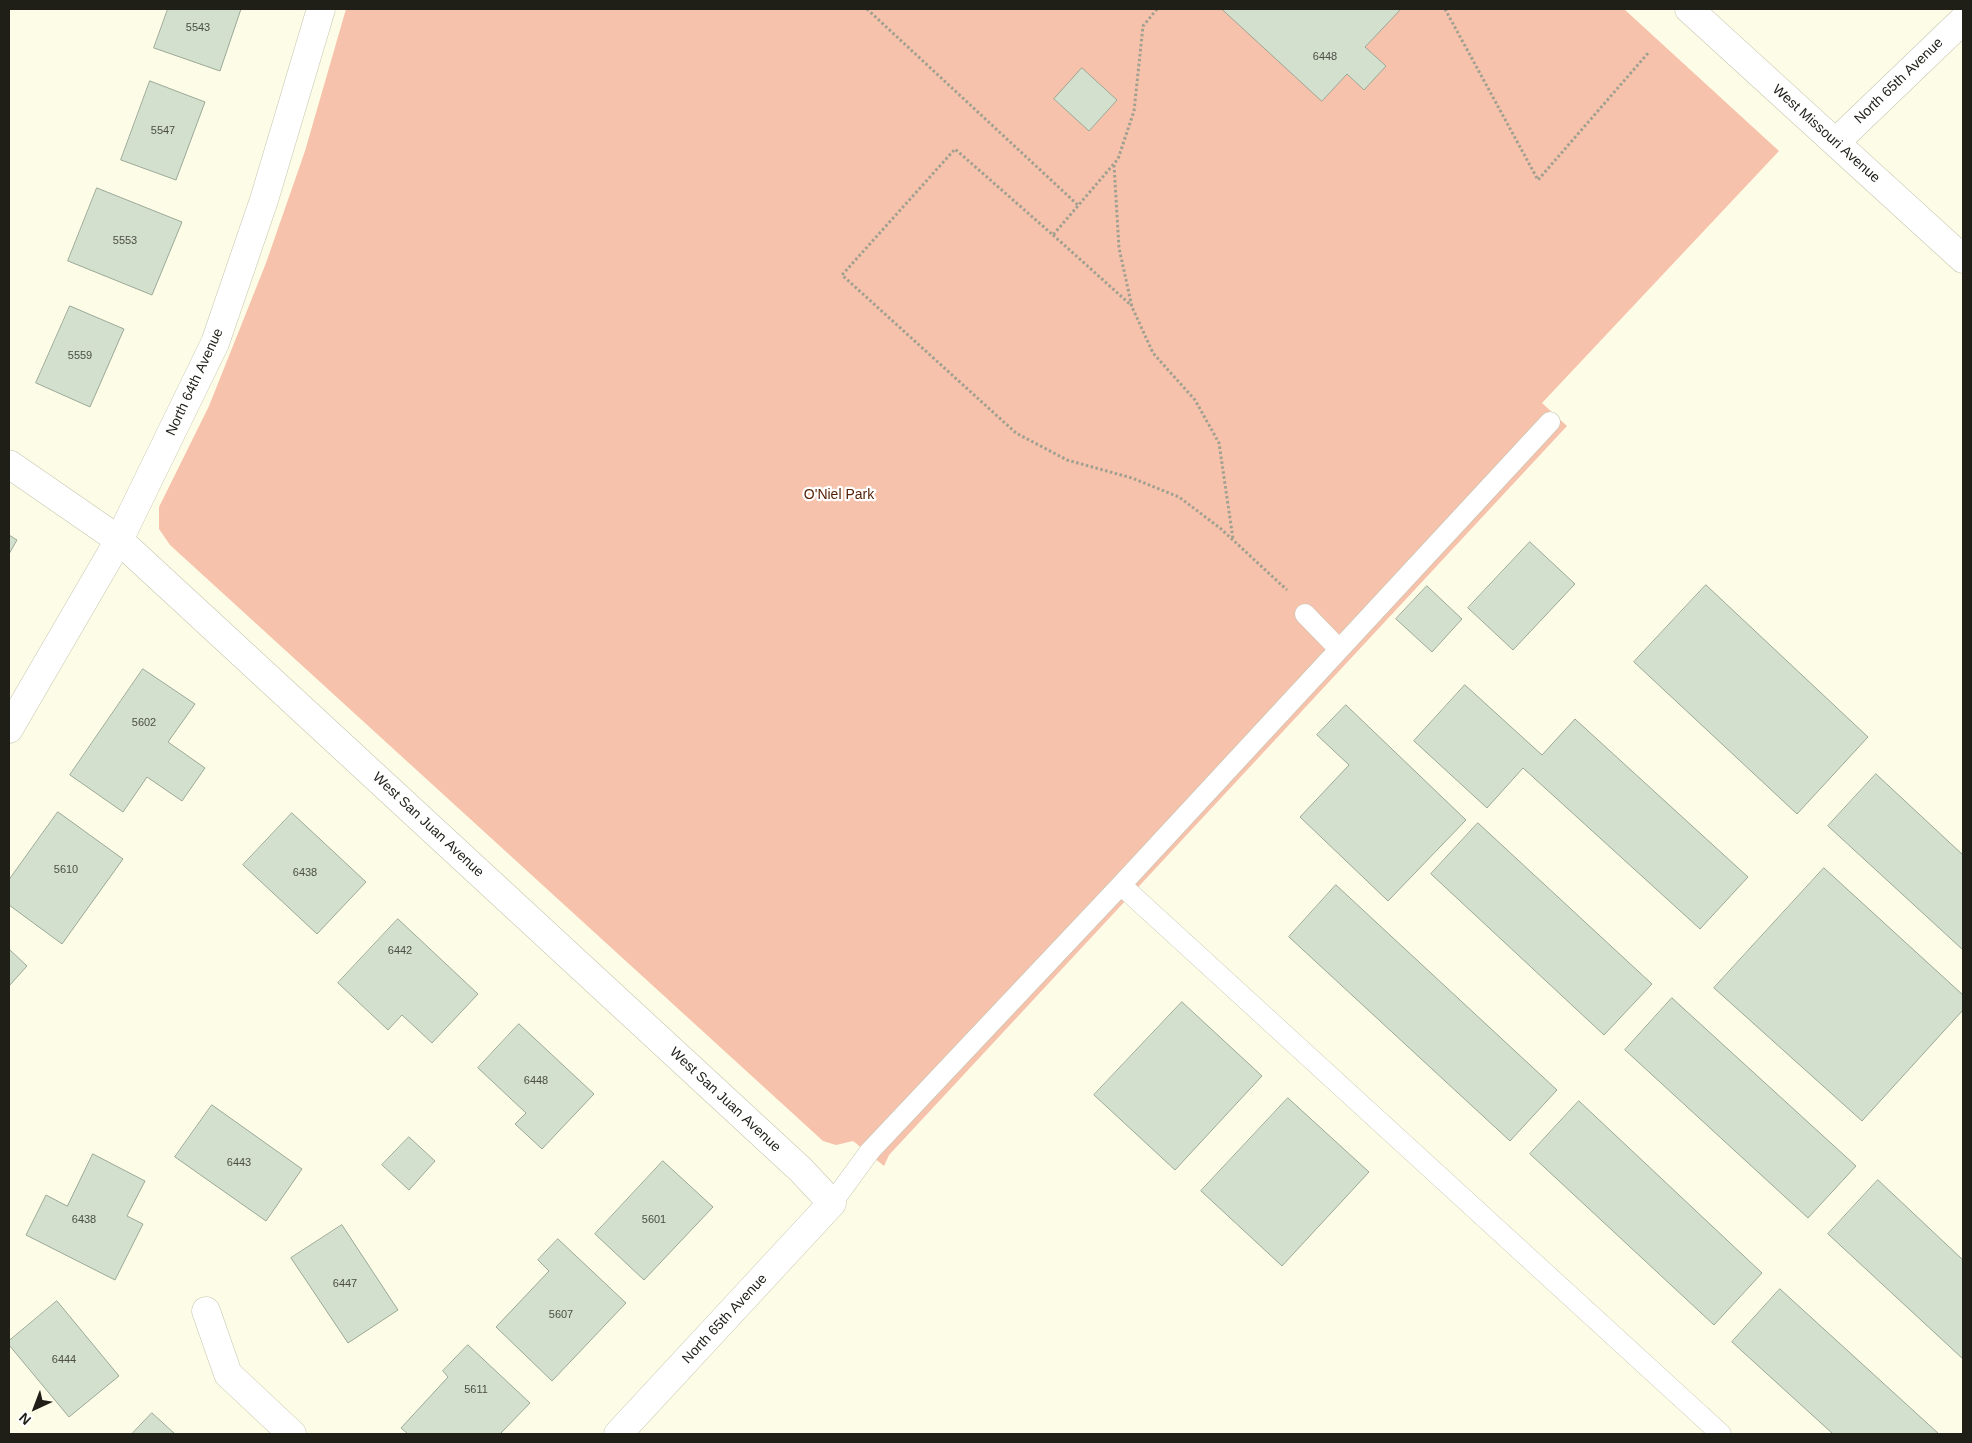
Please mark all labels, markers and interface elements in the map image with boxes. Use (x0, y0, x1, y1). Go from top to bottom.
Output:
house number: 5543 (186, 21, 210, 35)
street label: North 65th Avenue (1851, 34, 1947, 128)
house number: 6448 (1313, 50, 1337, 64)
street label: West Missouri Avenue (1769, 81, 1883, 187)
house number: 5547 (151, 124, 175, 138)
house number: 5553 (113, 234, 137, 248)
street label: North 64th Avenue (163, 326, 227, 438)
house number: 5559 (68, 349, 92, 363)
park label: O'Niel Park (804, 487, 874, 503)
house number: 5602 (132, 716, 156, 730)
street label: West San Juan Avenue (369, 769, 487, 881)
house number: 5610 (54, 863, 78, 877)
house number: 6438 (293, 866, 317, 880)
house number: 6442 (388, 944, 412, 958)
street label: West San Juan Avenue (666, 1044, 784, 1156)
house number: 6448 (524, 1074, 548, 1088)
house number: 6443 (227, 1156, 251, 1170)
house number: 6438 (72, 1213, 96, 1227)
house number: 5601 (642, 1213, 666, 1227)
street label: North 65th Avenue (679, 1271, 771, 1367)
house number: 6447 (333, 1277, 357, 1291)
house number: 5607 (549, 1308, 573, 1322)
house number: 6444 (52, 1353, 76, 1367)
north arrow (10, 1383, 60, 1433)
house number: 5611 (464, 1383, 488, 1397)
text: N (16, 1410, 34, 1428)

